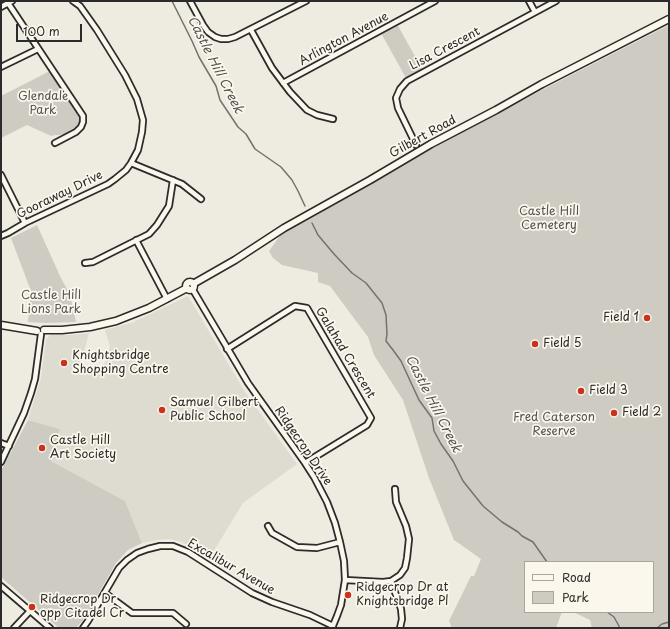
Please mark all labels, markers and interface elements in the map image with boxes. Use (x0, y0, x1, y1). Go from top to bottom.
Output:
street label: Arlington Avenue (297, 9, 391, 69)
water label: Castle Hill Creek (184, 14, 246, 116)
scale bar (18, 16, 84, 42)
text: 100 m (23, 22, 60, 40)
street label: Lisa Crescent (407, 24, 483, 74)
park label: Glendale Park (18, 90, 68, 118)
street label: Gilbert Road (387, 113, 459, 161)
street label: Gooraway Drive (15, 168, 105, 222)
park label: Castle Hill Cemetery (519, 205, 579, 233)
park label: Castle Hill Lions Park (21, 289, 81, 317)
street label: Galahad Crescent (312, 305, 378, 401)
place label: Field 1 (603, 311, 639, 325)
marker: Field 1 (642, 313, 652, 323)
place label: Field 5 (543, 337, 581, 351)
marker: Field 5 (530, 339, 540, 349)
place label: Knightsbridge Shopping Centre (72, 349, 169, 377)
water label: Castle Hill Creek (402, 353, 464, 455)
marker: Knightsbridge Shopping Centre (59, 358, 69, 368)
place label: Field 3 (589, 384, 628, 398)
marker: Field 3 (576, 386, 586, 396)
place label: Samuel Gilbert Public School (170, 396, 258, 424)
street label: Ridgecrop Drive (271, 404, 335, 488)
marker: Samuel Gilbert Public School (157, 405, 167, 415)
place label: Field 2 (622, 406, 661, 420)
marker: Field 2 (609, 408, 619, 418)
park label: Fred Caterson Reserve (513, 411, 595, 439)
place label: Castle Hill Art Society (50, 434, 116, 462)
marker: Castle Hill Art Society (37, 443, 47, 453)
street label: Excalibur Avenue (185, 536, 277, 598)
legend (524, 561, 654, 613)
text: Road (562, 568, 591, 586)
place label: Ridgecrop Dr at Knightsbridge Pl (356, 581, 448, 609)
text: Park (562, 588, 589, 606)
marker: Ridgecrop Dr at Knightsbridge Pl (343, 590, 353, 600)
place label: Ridgecrop Dr opp Citadel Cr (40, 593, 124, 621)
marker: Ridgecrop Dr opp Citadel Cr (27, 602, 37, 612)

